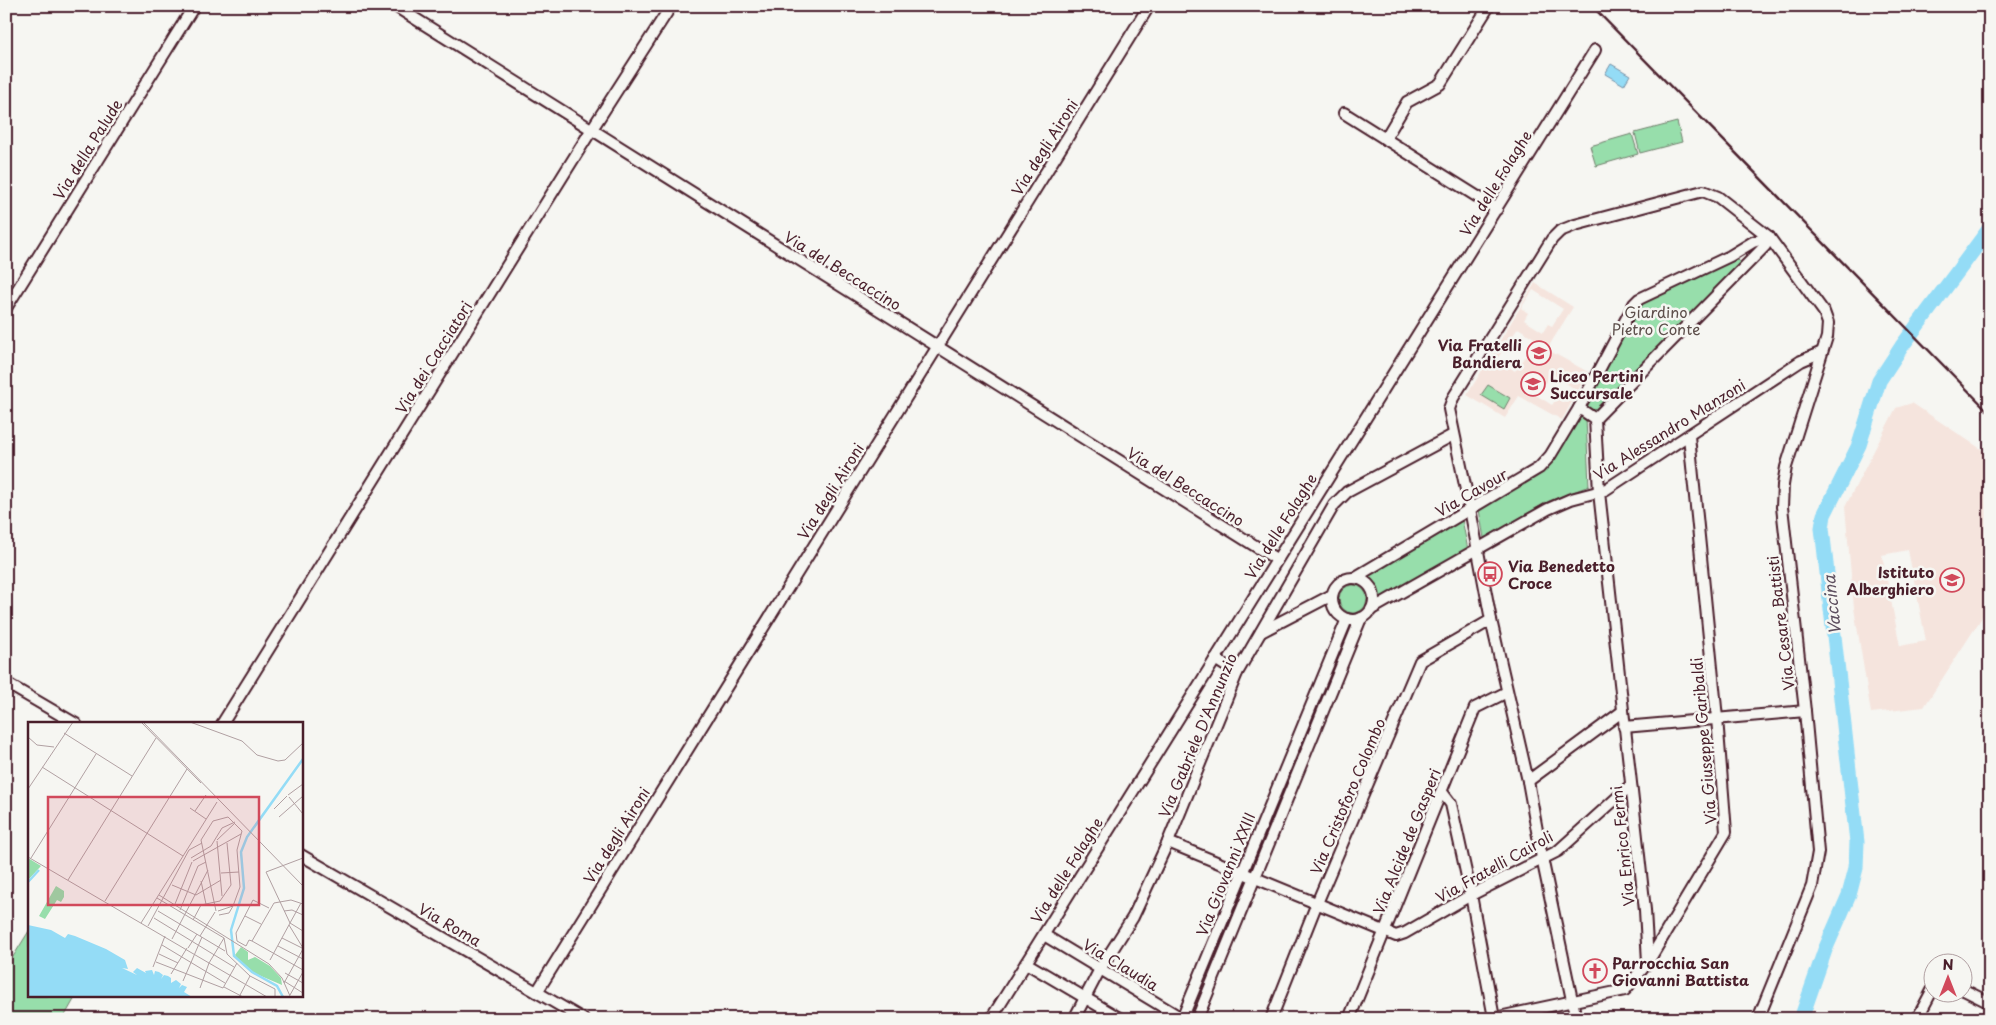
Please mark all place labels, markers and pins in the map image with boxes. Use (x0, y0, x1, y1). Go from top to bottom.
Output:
place label: Via Fratelli Bandiera (1438, 333, 1523, 373)
school or university icon: Via Fratelli Bandiera (1526, 340, 1552, 366)
place label: Liceo Pertini Succursale (1550, 364, 1643, 404)
school or university icon: Liceo Pertini Succursale (1520, 371, 1546, 397)
place label: Via Benedetto Croce (1508, 554, 1615, 594)
place label: Istituto Alberghiero (1847, 560, 1934, 600)
bus stop icon: Via Benedetto Croce (1477, 561, 1503, 587)
school or university icon: Istituto Alberghiero (1939, 567, 1965, 593)
place label: Parrocchia San Giovanni Battista (1612, 951, 1749, 991)
church icon: Parrocchia San Giovanni Battista (1582, 958, 1608, 984)

